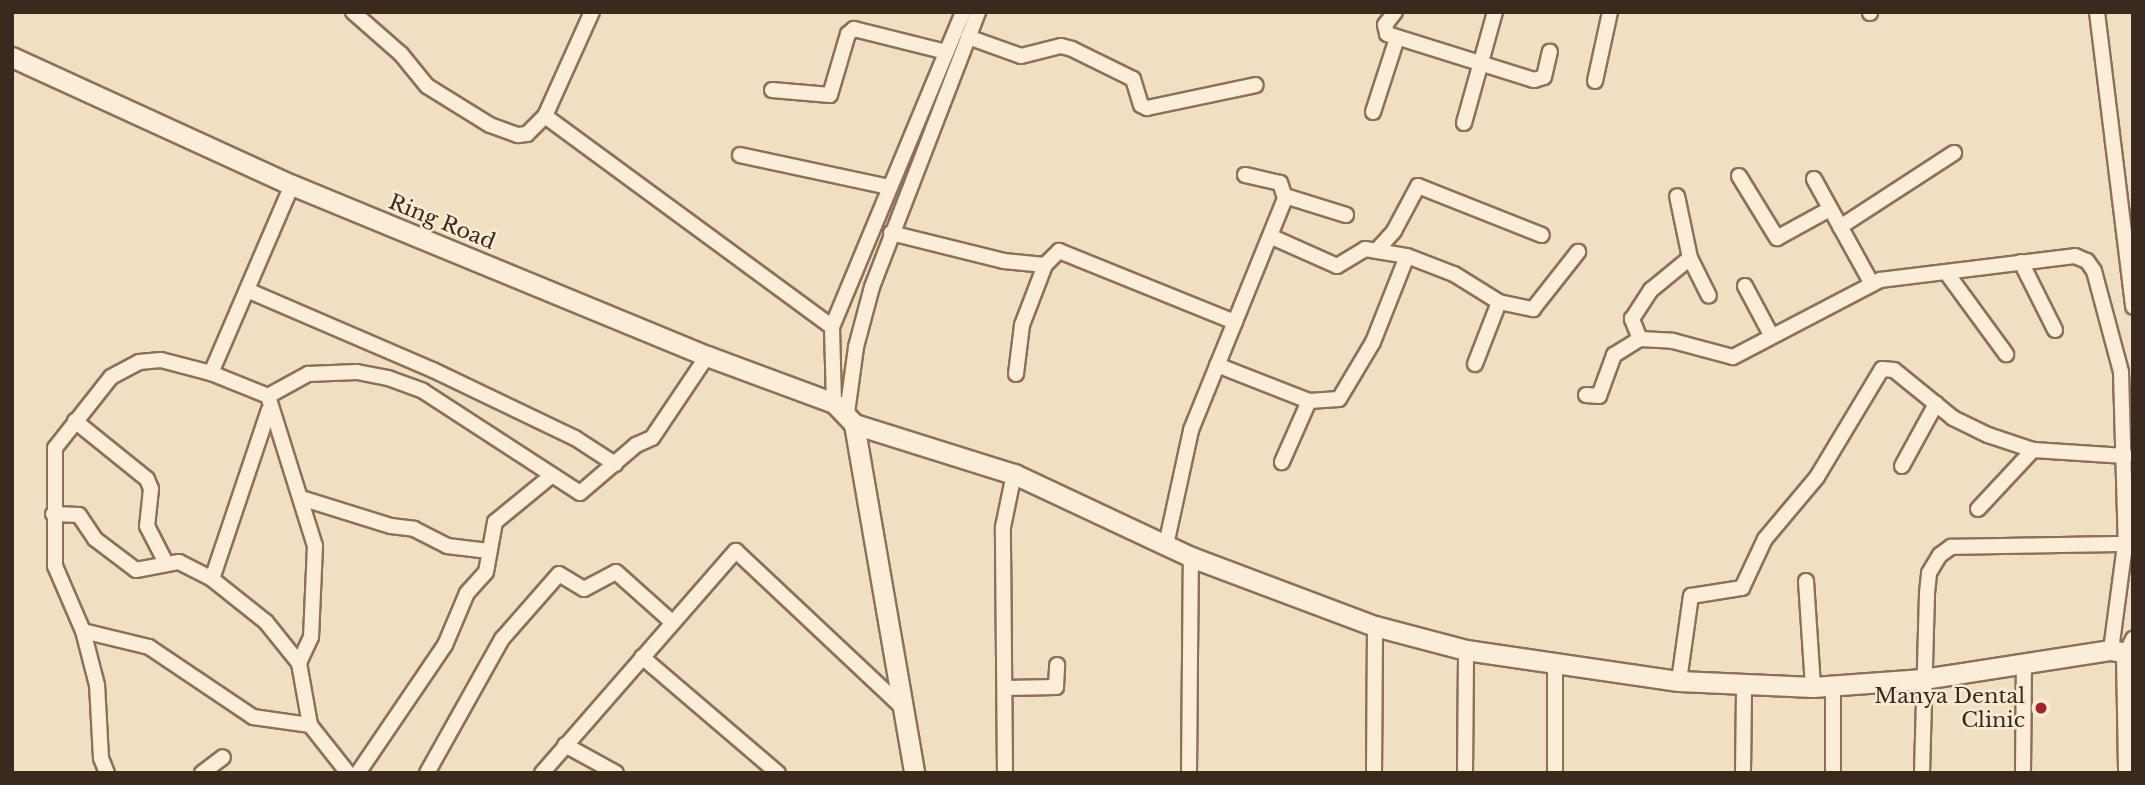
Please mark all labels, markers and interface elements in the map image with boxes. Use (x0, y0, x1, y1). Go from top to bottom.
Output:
street label: Ring Road (385, 189, 499, 255)
place label: Manya Dental Clinic (1874, 683, 2025, 733)
marker: Manya Dental Clinic (2031, 698, 2051, 718)

